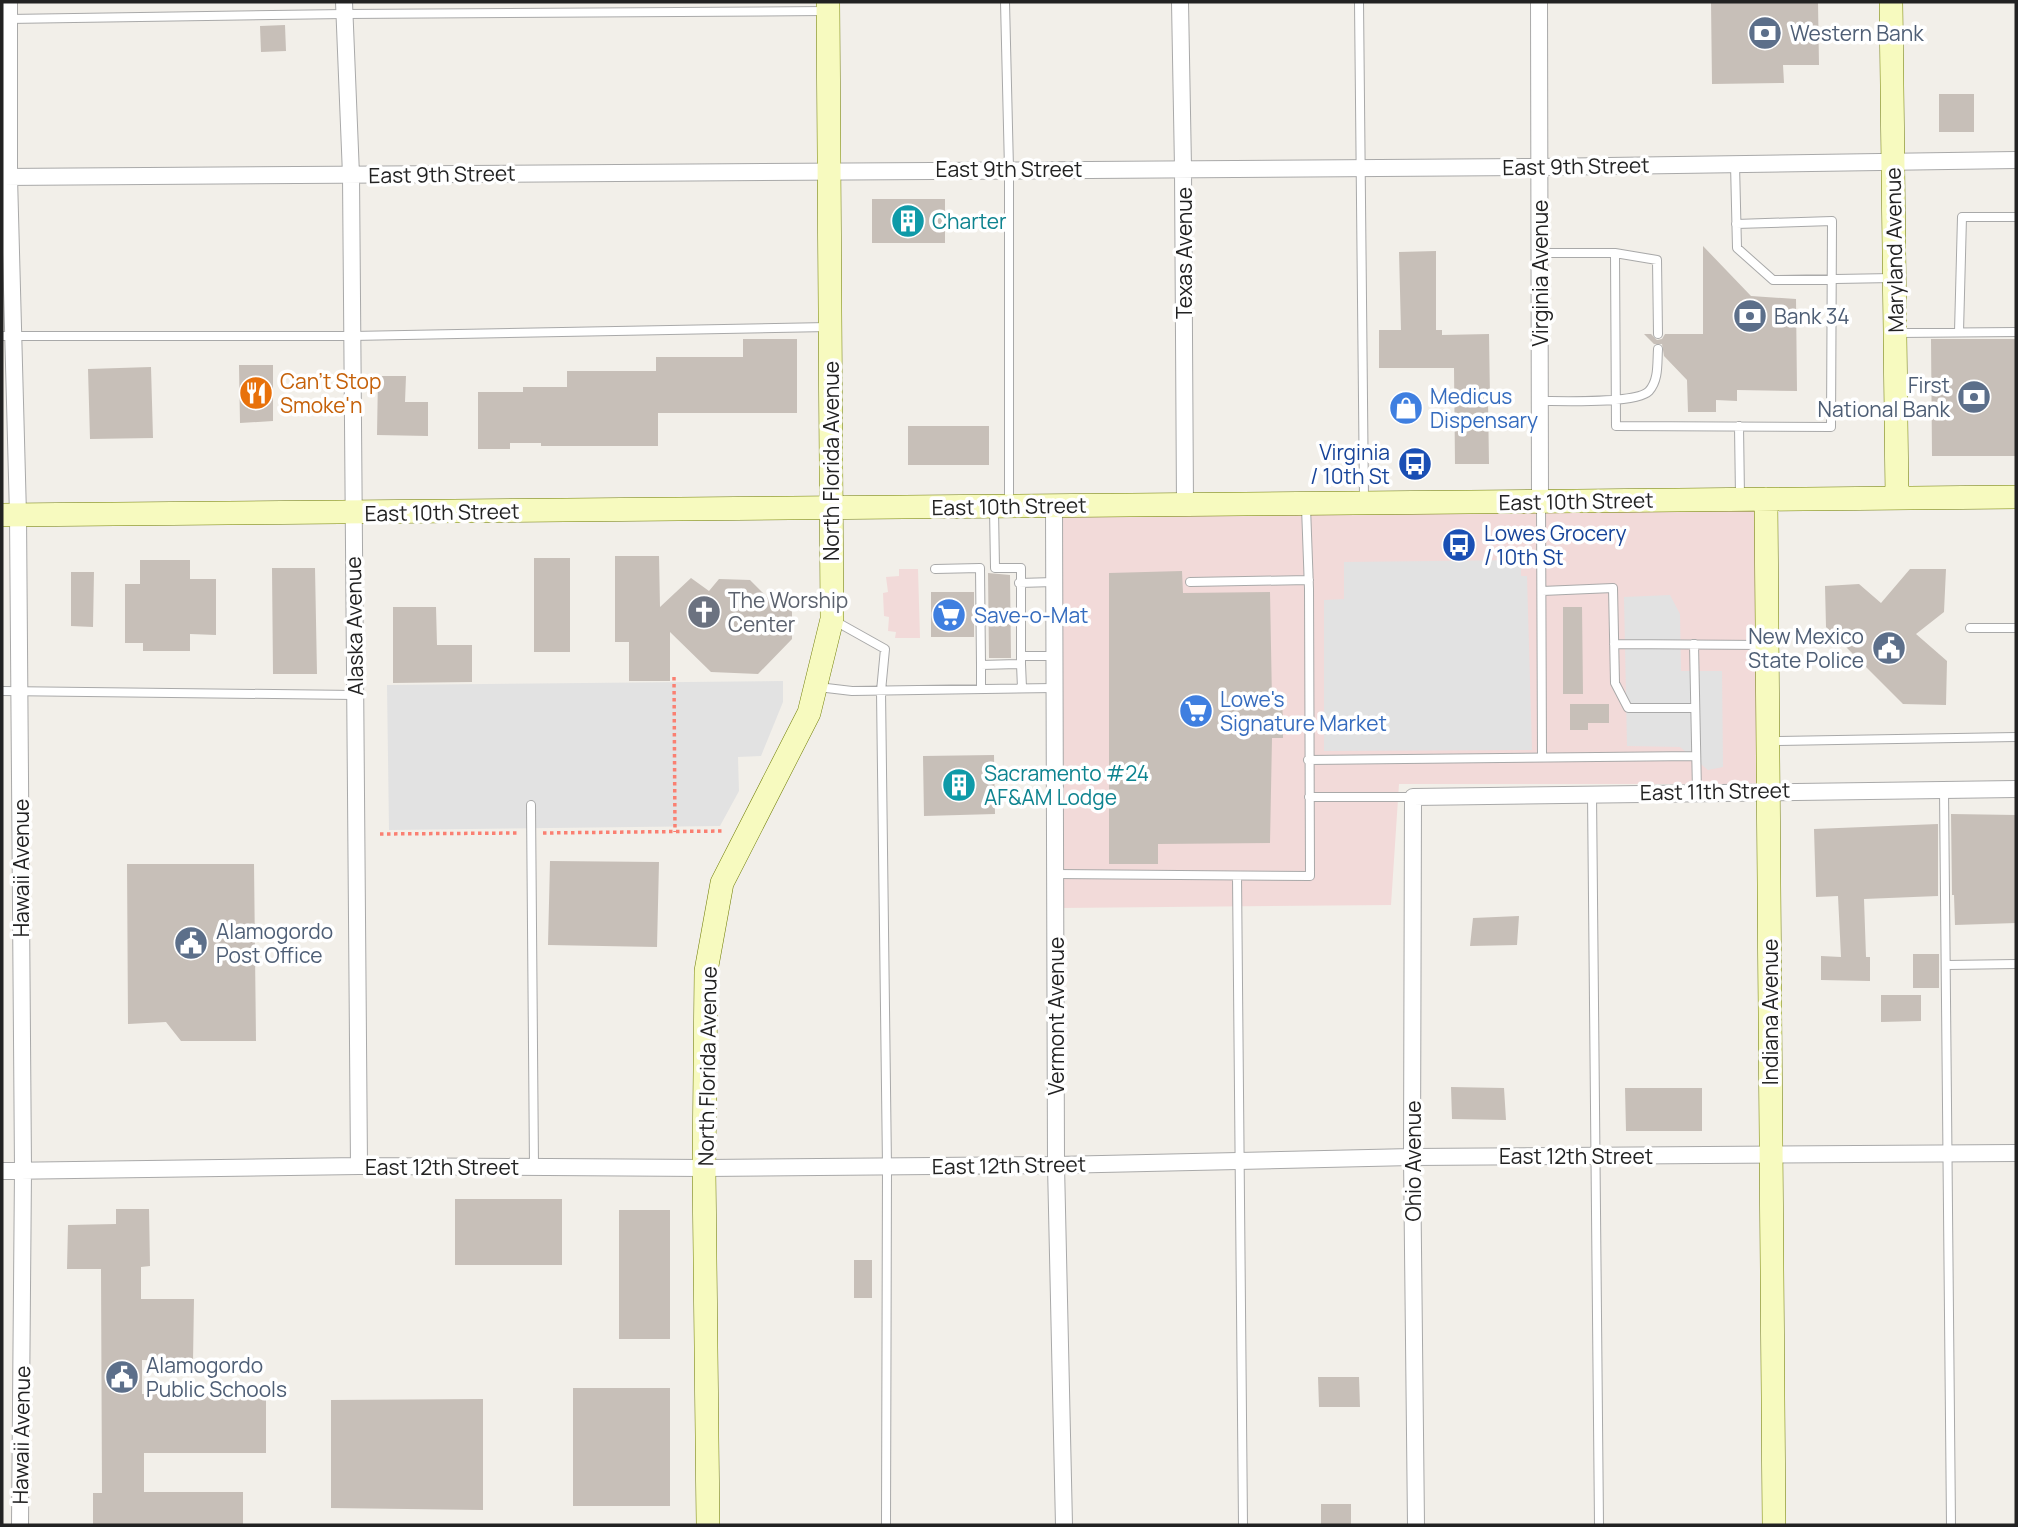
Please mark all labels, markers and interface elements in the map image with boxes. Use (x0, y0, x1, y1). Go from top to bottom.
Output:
bank icon: Western Bank (1746, 14, 1784, 52)
place label: Western Bank (1790, 19, 1924, 47)
street label: East 9th Street (1502, 151, 1650, 181)
street label: East 9th Street (935, 155, 1083, 183)
street label: East 9th Street (368, 159, 516, 189)
street label: Maryland Avenue (1879, 167, 1909, 333)
street label: Texas Avenue (1170, 187, 1198, 319)
street label: Virginia Avenue (1526, 200, 1554, 346)
building icon: Charter (889, 202, 927, 240)
place label: Charter (932, 207, 1007, 235)
bank icon: Bank 34 (1731, 297, 1769, 335)
place label: Bank 34 (1774, 302, 1850, 330)
street label: North Florida Avenue (817, 361, 845, 561)
place label: Can't Stop Smoke'n (280, 367, 381, 419)
place label: First National Bank (1818, 371, 1951, 423)
restaurant icon: Can't Stop Smoke'n (237, 374, 275, 412)
bank icon: First National Bank (1955, 378, 1993, 416)
place label: Medicus Dispensary (1430, 382, 1538, 434)
shop icon: Medicus Dispensary (1387, 389, 1425, 427)
place label: Virginia / 10th St (1310, 438, 1390, 490)
bus stop icon: Virginia / 10th St (1396, 445, 1434, 483)
street label: East 10th Street (1498, 486, 1654, 516)
street label: East 10th Street (931, 491, 1087, 521)
street label: East 10th Street (364, 497, 520, 527)
place label: Lowes Grocery / 10th St (1484, 519, 1627, 571)
bus stop icon: Lowes Grocery / 10th St (1440, 526, 1478, 564)
street label: Alaska Avenue (339, 556, 369, 696)
place label: The Worship Center (728, 586, 848, 638)
church icon: The Worship Center (685, 593, 723, 631)
supermarket icon: Save-o-Mat (930, 596, 968, 634)
place label: Save-o-Mat (974, 601, 1089, 629)
place label: New Mexico State Police (1748, 622, 1864, 674)
public building icon: New Mexico State Police (1870, 629, 1908, 667)
place label: Lowe's Signature Market (1220, 685, 1387, 737)
supermarket icon: Lowe's Signature Market (1177, 692, 1215, 730)
place label: Sacramento #24 AF&AM Lodge (984, 759, 1149, 811)
building icon: Sacramento #24 AF&AM Lodge (940, 766, 978, 804)
street label: East 11th Street (1640, 776, 1790, 806)
street label: Hawaii Avenue (7, 799, 35, 937)
place label: Alamogordo Post Office (216, 917, 333, 969)
public building icon: Alamogordo Post Office (172, 924, 210, 962)
street label: Vermont Avenue (1042, 937, 1070, 1095)
street label: Indiana Avenue (1756, 939, 1784, 1085)
street label: North Florida Avenue (691, 966, 723, 1166)
street label: Ohio Avenue (1399, 1100, 1427, 1222)
street label: East 12th Street (1499, 1142, 1653, 1170)
street label: East 12th Street (932, 1150, 1086, 1180)
street label: East 12th Street (365, 1153, 519, 1181)
place label: Alamogordo Public Schools (146, 1351, 287, 1403)
public building icon: Alamogordo Public Schools (103, 1358, 141, 1396)
street label: Hawaii Avenue (6, 1365, 36, 1505)

